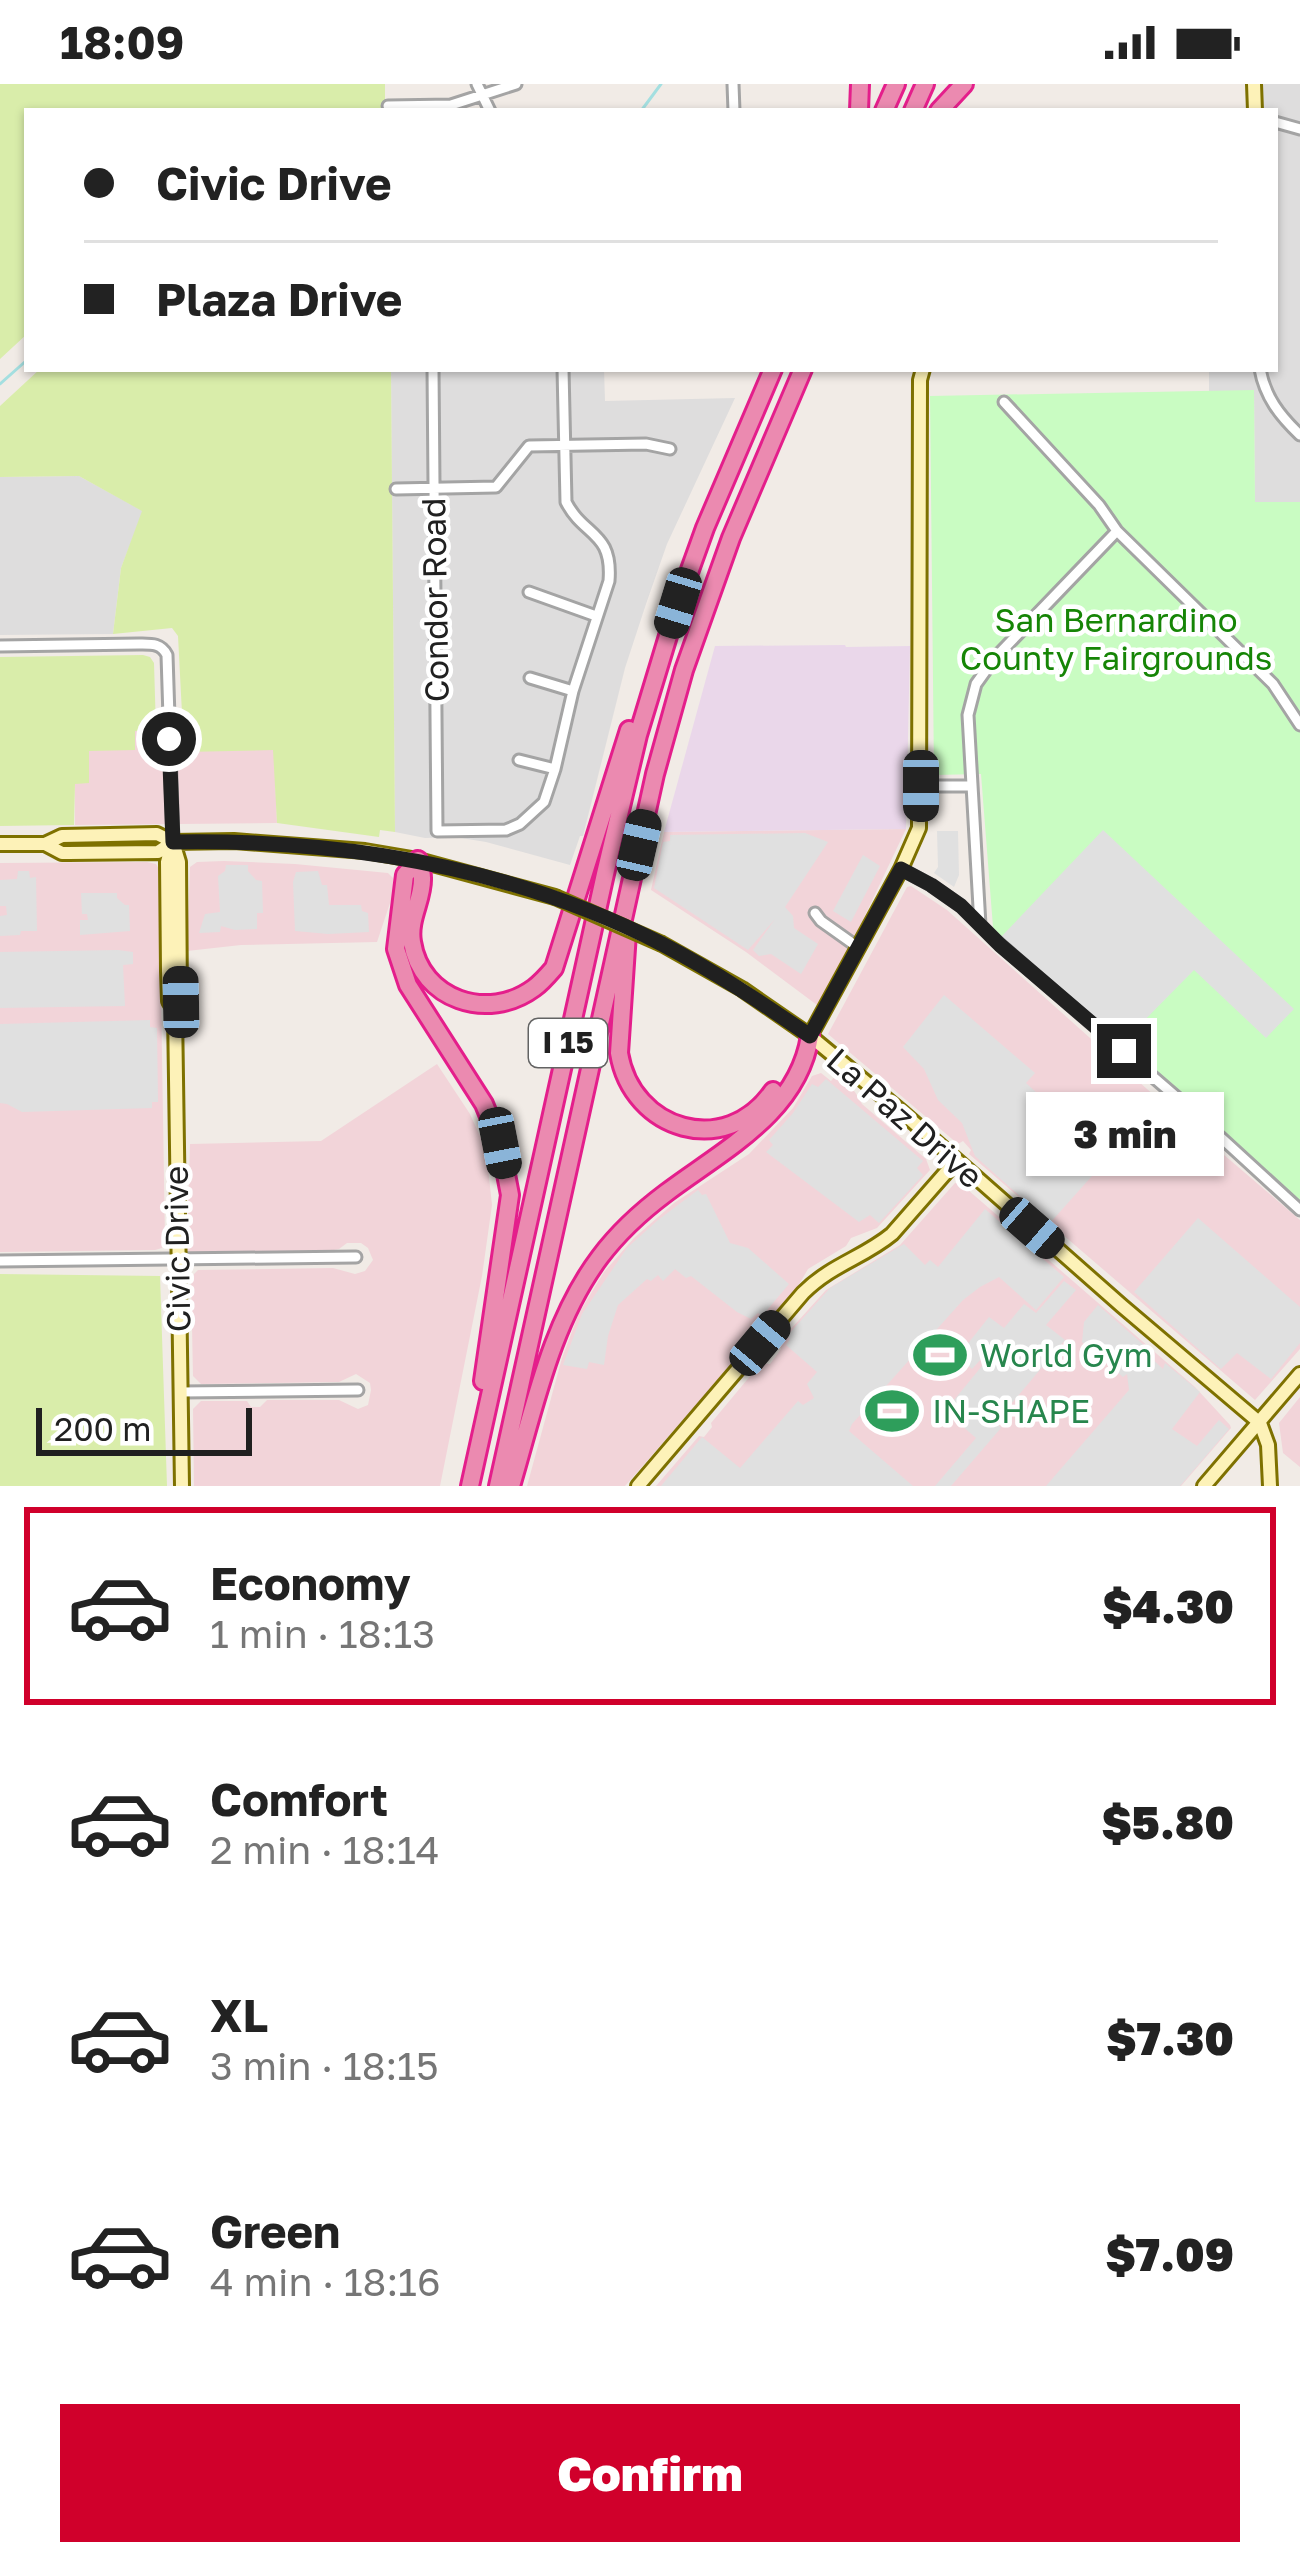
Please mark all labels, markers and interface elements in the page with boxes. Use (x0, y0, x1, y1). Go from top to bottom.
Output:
text: 18:09 (60, 15, 184, 69)
text: Civic Drive (156, 156, 391, 210)
text: Plaza Drive (156, 272, 402, 326)
street label: Condor Road (413, 497, 456, 703)
car (650, 563, 706, 643)
park label: San Bernardino County Fairgrounds (960, 600, 1272, 677)
route start (142, 712, 196, 766)
car (903, 750, 939, 822)
car (613, 806, 665, 884)
car (162, 966, 200, 1038)
road number: I 15 (529, 1019, 607, 1067)
route end (1097, 1024, 1151, 1078)
street label: La Paz Drive (820, 1040, 991, 1196)
callout: 3 min (1025, 1093, 1223, 1177)
car (475, 1104, 525, 1182)
text: 3 min (1073, 1110, 1177, 1157)
street label: Civic Drive (156, 1165, 197, 1333)
car (993, 1191, 1071, 1265)
car (723, 1304, 797, 1382)
sports icon: World Gym (911, 1326, 969, 1384)
place label: World Gym (980, 1335, 1153, 1374)
sports icon: IN-SHAPE (863, 1382, 921, 1440)
place label: IN-SHAPE (932, 1391, 1090, 1430)
scale bar (36, 1402, 252, 1455)
text: 200 m (54, 1409, 152, 1448)
icon: car (66, 1552, 174, 1660)
text: Economy (210, 1556, 411, 1610)
text: $4.30 (1102, 1579, 1234, 1633)
text: 1 min · 18:13 (210, 1610, 435, 1657)
icon: car (66, 1768, 174, 1876)
text: Comfort (210, 1772, 388, 1826)
text: $5.80 (1101, 1795, 1234, 1849)
text: 2 min · 18:14 (210, 1826, 440, 1873)
icon: car (66, 1984, 174, 2092)
text: XL (210, 1988, 268, 2042)
text: $7.30 (1106, 2011, 1234, 2065)
text: 3 min · 18:15 (210, 2042, 439, 2089)
icon: car (66, 2200, 174, 2308)
text: Green (210, 2204, 340, 2258)
text: $7.09 (1105, 2227, 1234, 2281)
text: 4 min · 18:16 (210, 2258, 441, 2305)
button: Confirm (60, 2404, 1240, 2542)

